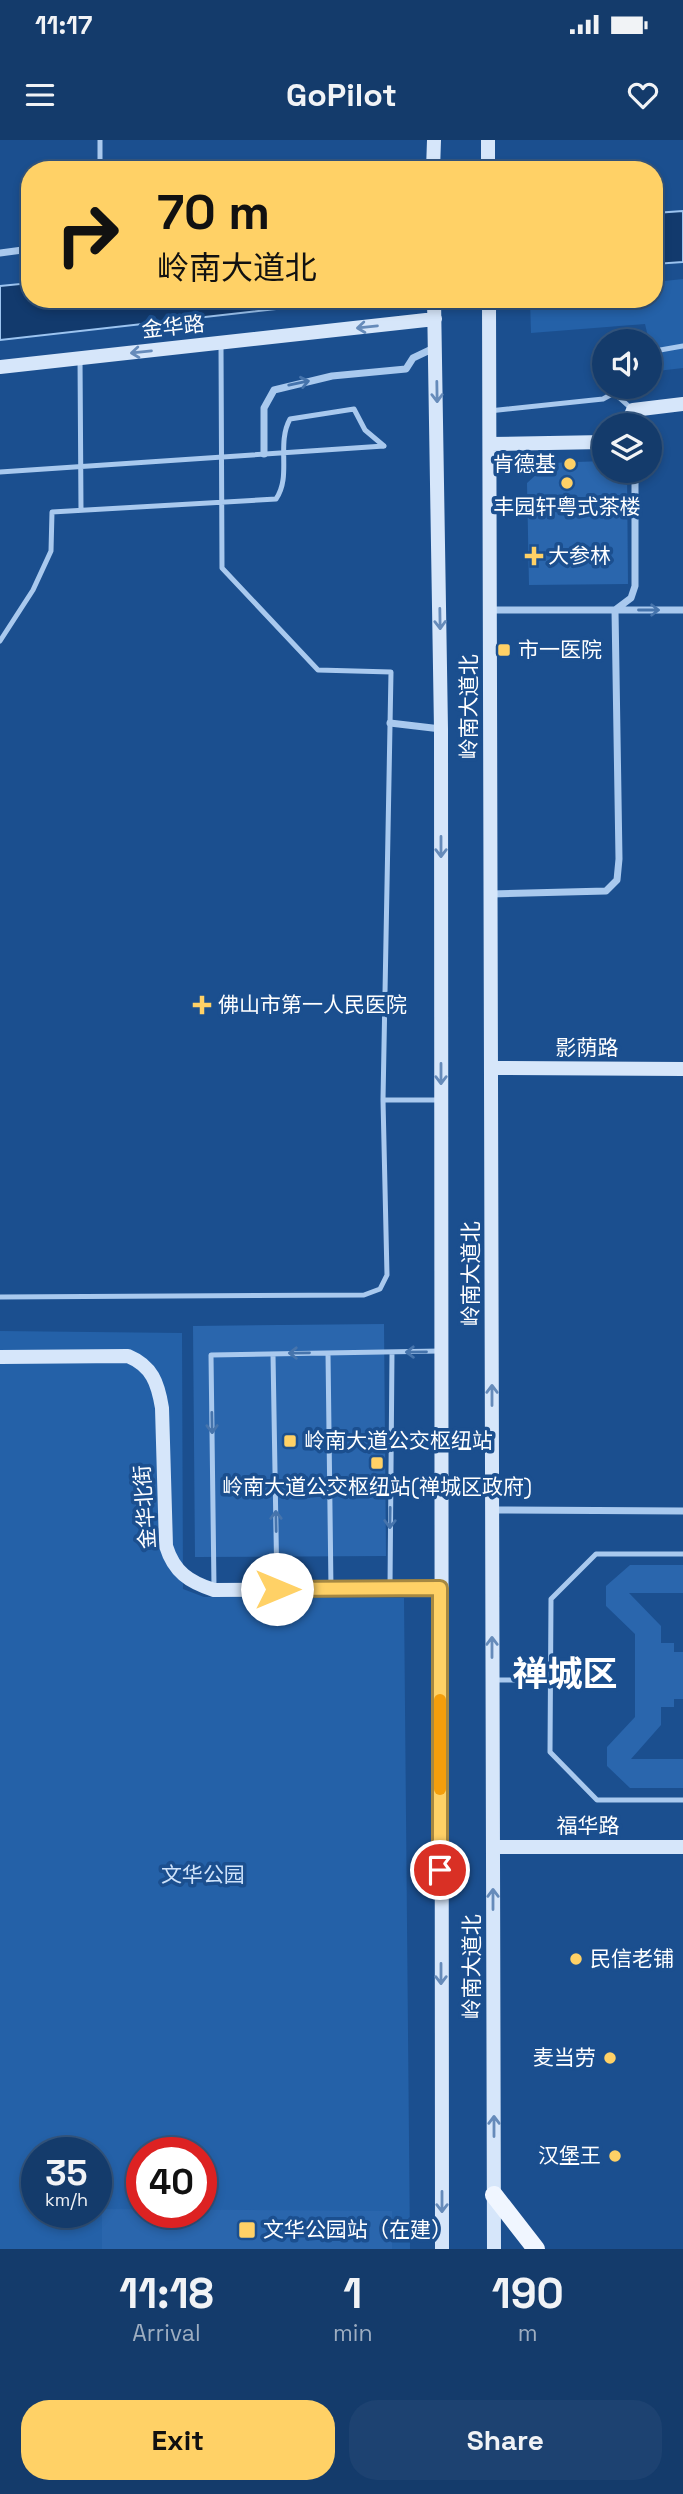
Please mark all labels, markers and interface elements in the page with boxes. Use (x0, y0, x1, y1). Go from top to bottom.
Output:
text: 11:17 (35, 8, 92, 42)
text: GoPilot (286, 75, 397, 115)
icon: menu (21, 76, 59, 114)
icon: heart (624, 76, 662, 114)
text: 70 m (157, 181, 270, 243)
icon: right (42, 189, 133, 280)
text: 岭南大道北 (157, 248, 317, 288)
street label: 金华路 (140, 310, 206, 343)
one-way arrow (356, 321, 379, 334)
map controls (592, 329, 662, 483)
button: sound (592, 329, 662, 399)
one-way arrow (130, 345, 153, 358)
one-way arrow (287, 375, 310, 389)
one-way arrow (430, 380, 444, 403)
button: layers (592, 413, 662, 483)
place label: 肯德基 (493, 450, 556, 477)
marker: 肯德基 (562, 456, 578, 472)
marker: 丰园轩粤式茶楼 (559, 475, 575, 491)
place label: 丰园轩粤式茶楼 (494, 493, 641, 520)
place label: 大参林 (548, 542, 611, 569)
marker: 大参林 (526, 548, 542, 564)
one-way arrow (637, 603, 660, 617)
one-way arrow (433, 608, 446, 631)
place label: 市一医院 (518, 636, 602, 663)
marker: 市一医院 (496, 642, 512, 658)
street label: 岭南大道北 (455, 655, 482, 760)
one-way arrow (434, 835, 448, 858)
place label: 佛山市第一人民医院 (218, 991, 407, 1018)
marker: 佛山市第一人民医院 (192, 995, 212, 1015)
street label: 影荫路 (556, 1034, 619, 1061)
one-way arrow (434, 1063, 448, 1086)
street label: 岭南大道北 (457, 1222, 484, 1327)
one-way arrow (405, 1345, 428, 1359)
one-way arrow (288, 1347, 311, 1360)
one-way arrow (485, 1384, 499, 1407)
one-way arrow (205, 1411, 219, 1434)
place label: 岭南大道公交枢纽站 (304, 1427, 493, 1454)
marker: 岭南大道公交枢纽站 (282, 1433, 298, 1449)
marker: 岭南大道公交枢纽站(禅城区政府) (369, 1455, 385, 1471)
street label: 金华北街 (128, 1464, 161, 1550)
place label: 岭南大道公交枢纽站(禅城区政府) (222, 1473, 532, 1500)
one-way arrow (383, 1507, 397, 1530)
one-way arrow (269, 1510, 282, 1533)
position arrow (240, 1552, 314, 1626)
one-way arrow (485, 1636, 499, 1659)
district label: 禅城区 (512, 1652, 618, 1696)
street label: 福华路 (557, 1812, 620, 1839)
pin (410, 1840, 470, 1900)
icon: arrive (421, 1851, 459, 1889)
park label: 文华公园 (161, 1861, 245, 1888)
one-way arrow (486, 1888, 500, 1911)
street label: 岭南大道北 (458, 1915, 485, 2020)
place label: 民信老铺 (590, 1945, 674, 1972)
marker: 民信老铺 (568, 1951, 584, 1967)
one-way arrow (434, 1963, 448, 1986)
place label: 麦当劳 (533, 2044, 596, 2071)
marker: 麦当劳 (602, 2050, 618, 2066)
one-way arrow (487, 2115, 501, 2138)
speed limit sign: 40 (126, 2137, 217, 2228)
place label: 汉堡王 (538, 2142, 601, 2169)
marker: 汉堡王 (607, 2148, 623, 2164)
text: 35 (45, 2151, 88, 2195)
text: km/h (45, 2188, 88, 2211)
one-way arrow (435, 2190, 449, 2213)
place label: 文华公园站（在建） (263, 2216, 452, 2243)
marker: 文华公园站（在建） (237, 2220, 257, 2240)
text: 11:18 (119, 2267, 214, 2320)
text: 1 (343, 2267, 362, 2320)
text: 190 (492, 2267, 564, 2320)
text: Arrival (132, 2318, 201, 2348)
text: min (333, 2318, 373, 2348)
text: m (518, 2318, 538, 2348)
button: Exit (21, 2400, 335, 2480)
button: Share (349, 2400, 662, 2480)

